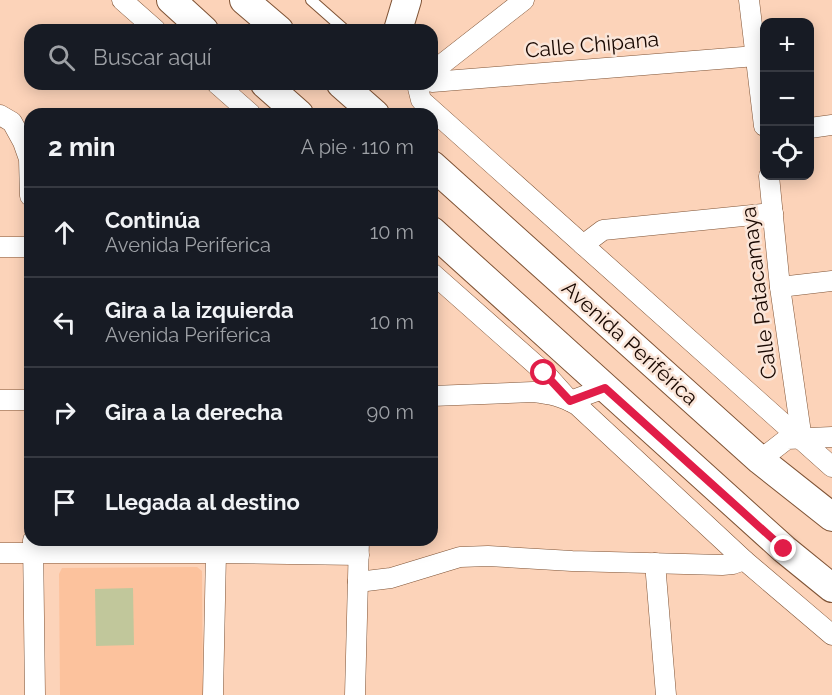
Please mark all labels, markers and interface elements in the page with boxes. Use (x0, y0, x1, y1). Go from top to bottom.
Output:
map controls (760, 18, 814, 180)
button: + (760, 18, 814, 72)
search box (24, 24, 438, 90)
street label: Calle Chipana (524, 26, 660, 63)
icon: search (45, 41, 78, 74)
text: Buscar aquí (93, 44, 212, 70)
button: − (760, 72, 814, 126)
button: locate (760, 126, 814, 180)
text: 2 min (48, 132, 115, 162)
text: A pie · 110 m (301, 135, 414, 159)
street label: Calle Patacamaya (736, 205, 781, 381)
text: Continúa (105, 207, 200, 233)
icon: ahead (48, 216, 81, 249)
text: 10 m (370, 220, 414, 244)
text: Avenida Periferica (105, 233, 271, 257)
street label: Avenida Periférica (557, 275, 703, 410)
text: Gira a la izquierda (105, 297, 294, 323)
icon: left (48, 306, 81, 339)
text: 10 m (370, 310, 414, 334)
text: Avenida Periferica (105, 323, 271, 347)
route start (530, 359, 556, 385)
icon: right (48, 396, 81, 429)
text: Gira a la derecha (105, 399, 283, 425)
text: 90 m (367, 400, 414, 424)
icon: arrive (48, 486, 81, 519)
text: Llegada al destino (105, 489, 300, 515)
route end (770, 535, 796, 561)

